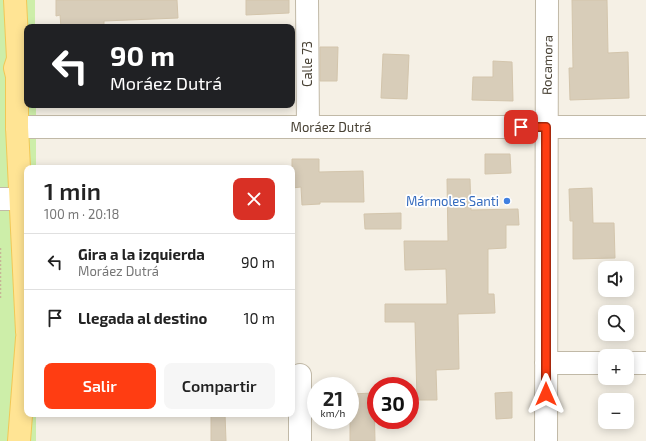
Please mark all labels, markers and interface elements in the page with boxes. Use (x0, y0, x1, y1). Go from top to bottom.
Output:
street label: Rocamora (538, 35, 556, 95)
text: 90 m (110, 38, 175, 72)
icon: left (44, 40, 96, 92)
street label: Calle 73 (299, 41, 315, 87)
text: Moráez Dutrá (110, 72, 222, 94)
pin (504, 110, 538, 144)
icon: arrive (510, 116, 532, 138)
street label: Moráez Dutrá (291, 119, 372, 135)
text: 1 min (44, 176, 101, 205)
button: close (233, 178, 275, 220)
place label: Mármoles Santi (406, 193, 499, 209)
marker: Mármoles Santi (502, 196, 512, 206)
text: 100 m · 20:18 (44, 206, 119, 222)
text: Gira a la izquierda (78, 245, 205, 263)
icon: left (44, 251, 66, 273)
text: 90 m (241, 253, 275, 271)
map controls (598, 261, 634, 429)
button: sound (598, 261, 634, 297)
text: Moráez Dutrá (78, 263, 159, 279)
button: search (598, 305, 634, 341)
icon: arrive (44, 307, 66, 329)
text: Llegada al destino (78, 309, 207, 327)
text: 10 m (243, 309, 275, 327)
button: + (598, 349, 634, 385)
button: Salir (44, 363, 156, 409)
button: Compartir (164, 363, 275, 409)
position arrow (525, 373, 567, 415)
speed limit sign: 30 (367, 377, 419, 429)
text: 21 (323, 386, 343, 410)
button: − (598, 393, 634, 429)
text: km/h (321, 407, 345, 419)

